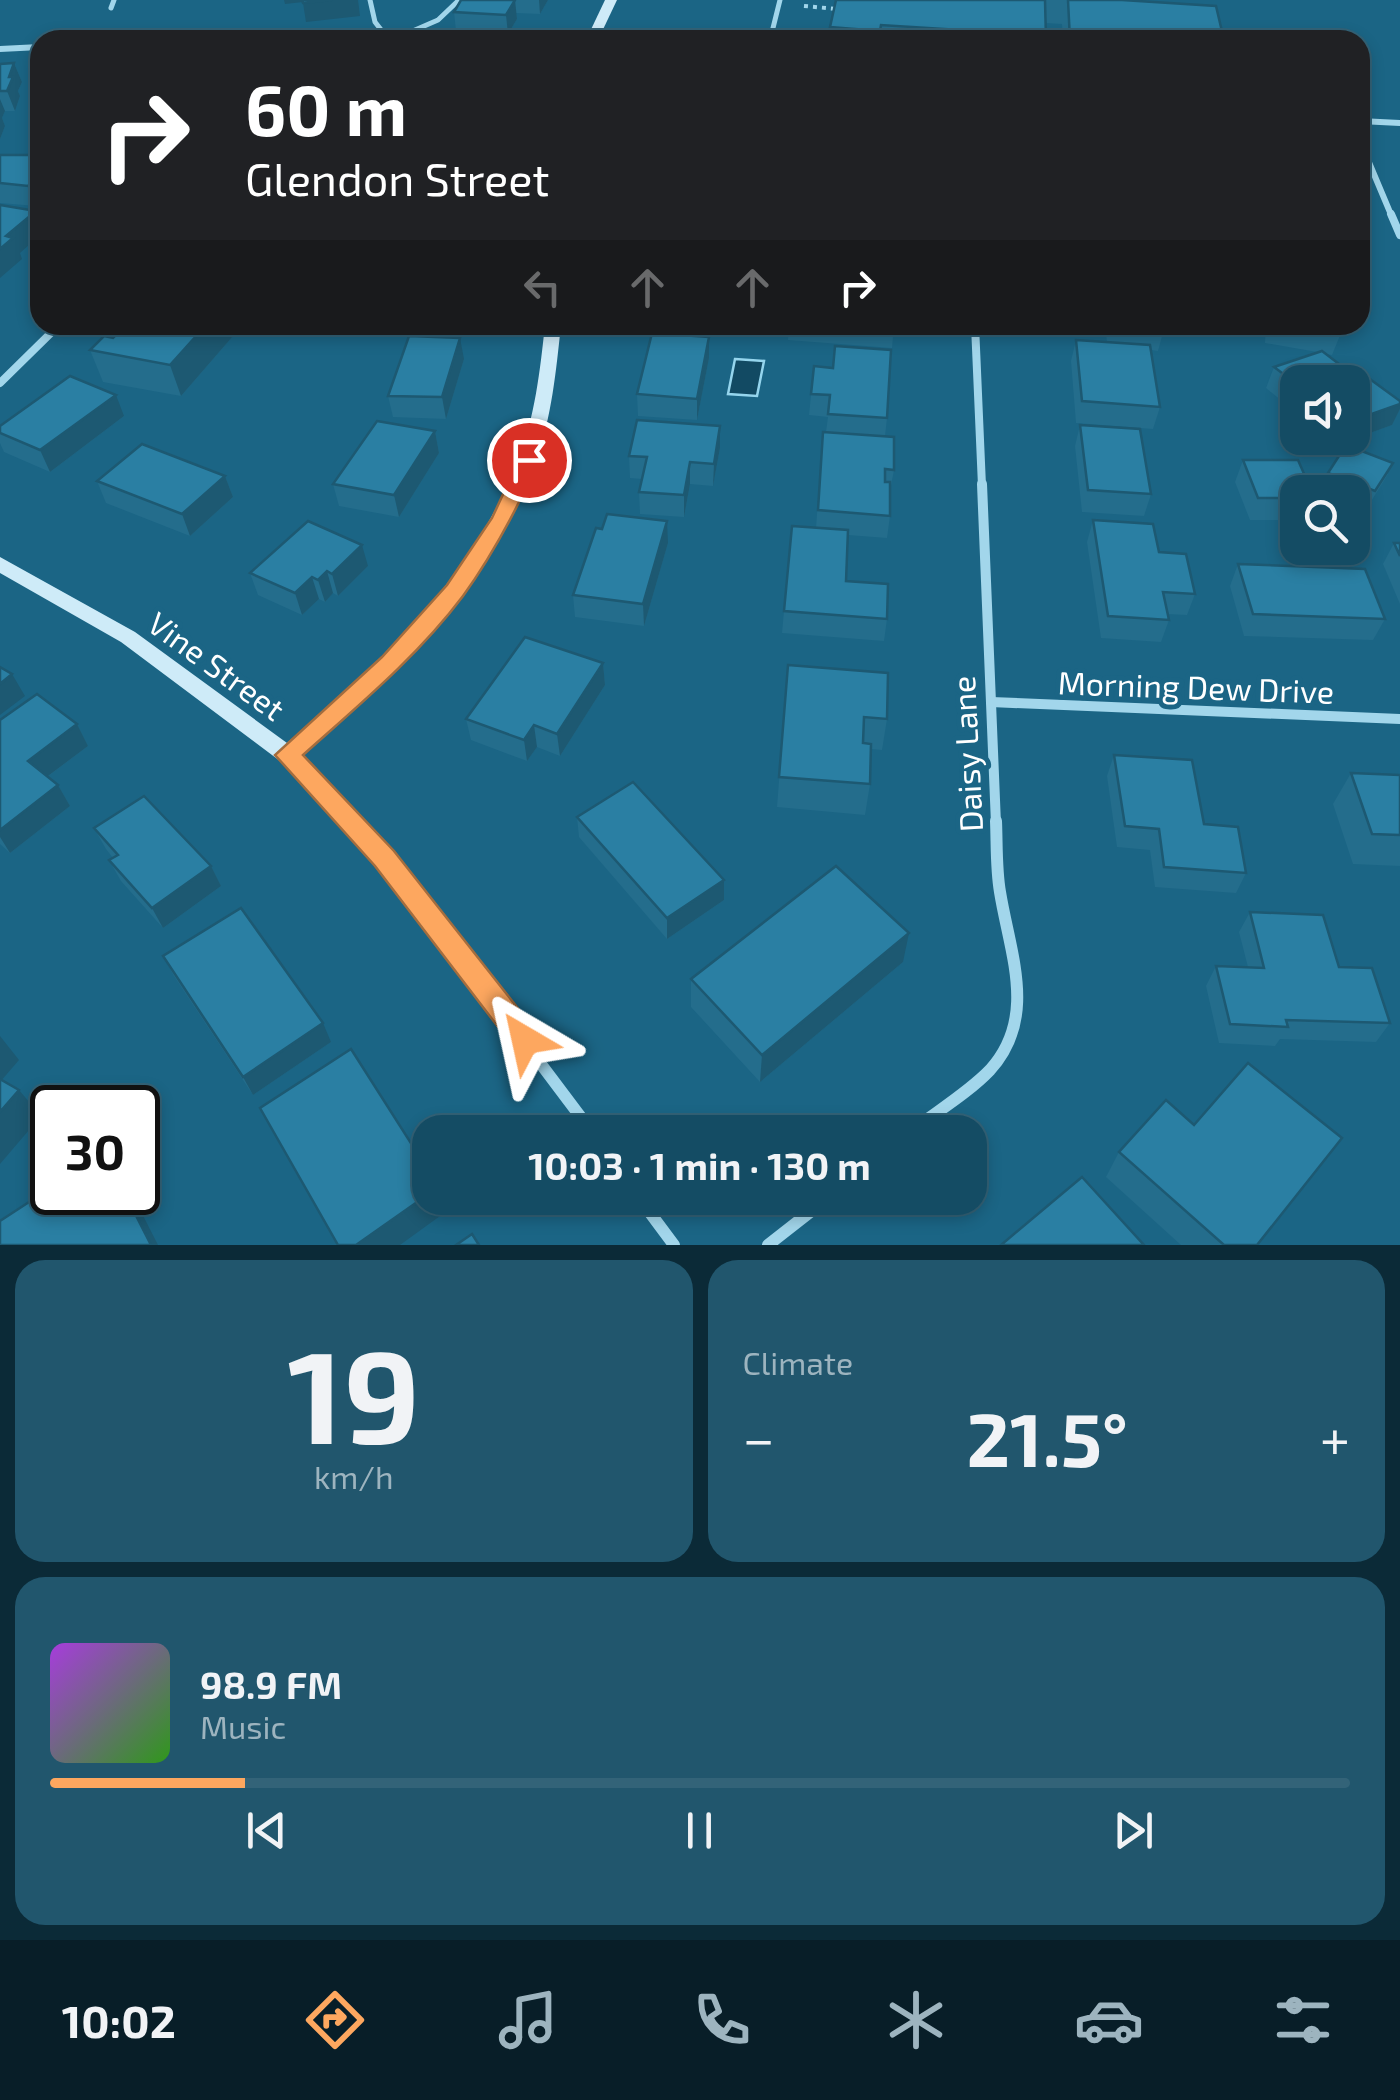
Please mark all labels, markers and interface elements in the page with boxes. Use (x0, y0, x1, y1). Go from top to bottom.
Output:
text: 60 m (245, 66, 407, 150)
icon: right (80, 70, 210, 200)
text: Glendon Street (245, 151, 550, 205)
icon: left (515, 260, 570, 315)
icon: ahead (620, 260, 675, 315)
icon: ahead (725, 260, 780, 315)
icon: right (830, 260, 885, 315)
map controls (1280, 365, 1370, 565)
button: sound (1280, 365, 1370, 455)
pin (487, 418, 572, 503)
icon: arrive (502, 433, 557, 488)
button: search (1280, 475, 1370, 565)
street label: Vine Street (141, 603, 293, 727)
street label: Morning Dew Drive (1057, 662, 1335, 710)
street label: Daisy Lane (943, 675, 989, 833)
position arrow (473, 988, 577, 1092)
speed limit sign: 30 (30, 1085, 160, 1215)
text: 10:03 · 1 min · 130 m (528, 1142, 871, 1188)
text: 19 (287, 1314, 420, 1470)
text: Climate (743, 1343, 853, 1381)
text: 21.5° (966, 1392, 1128, 1482)
text: − (743, 1404, 775, 1470)
text: + (1320, 1404, 1350, 1470)
text: km/h (314, 1457, 393, 1495)
text: 98.9 FM (200, 1661, 342, 1707)
text: Music (200, 1707, 286, 1745)
icon: previous (239, 1803, 294, 1858)
icon: pause (672, 1803, 727, 1858)
icon: next (1106, 1803, 1161, 1858)
icon: directions (300, 1985, 370, 2055)
icon: music (493, 1985, 563, 2055)
icon: phone (687, 1985, 757, 2055)
icon: climate (881, 1985, 951, 2055)
icon: car (1074, 1985, 1144, 2055)
icon: filters (1268, 1985, 1338, 2055)
text: 10:02 (62, 1993, 176, 2047)

